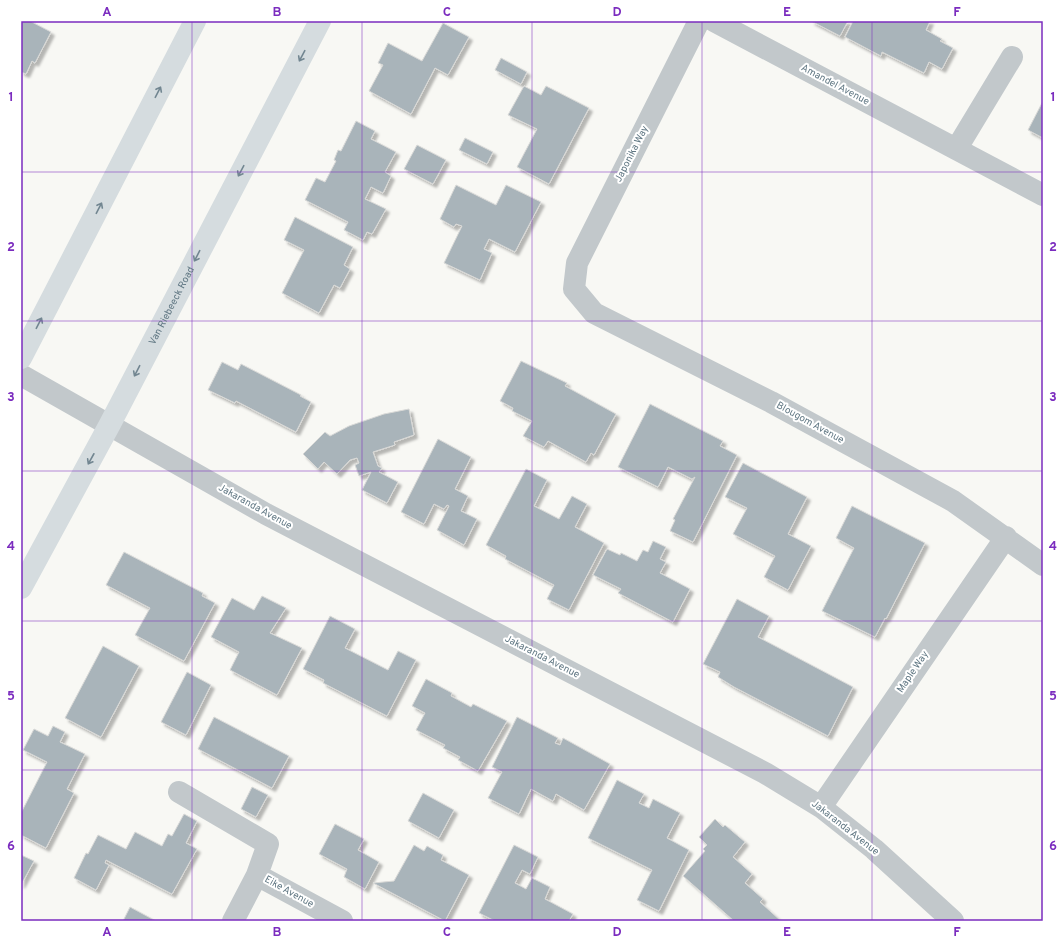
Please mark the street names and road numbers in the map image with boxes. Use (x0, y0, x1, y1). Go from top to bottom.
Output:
street label: Amandel Avenue (799, 62, 871, 108)
street label: Japonika Way (612, 124, 652, 184)
street label: Van Riebeeck Road (146, 264, 197, 347)
street label: Blougom Avenue (774, 399, 846, 447)
street label: Jakaranda Avenue (216, 481, 294, 533)
street label: Jakaranda Avenue (502, 633, 582, 681)
street label: Maple Way (894, 649, 932, 695)
street label: Jakaranda Avenue (809, 798, 881, 858)
street label: Eike Avenue (262, 873, 316, 911)

